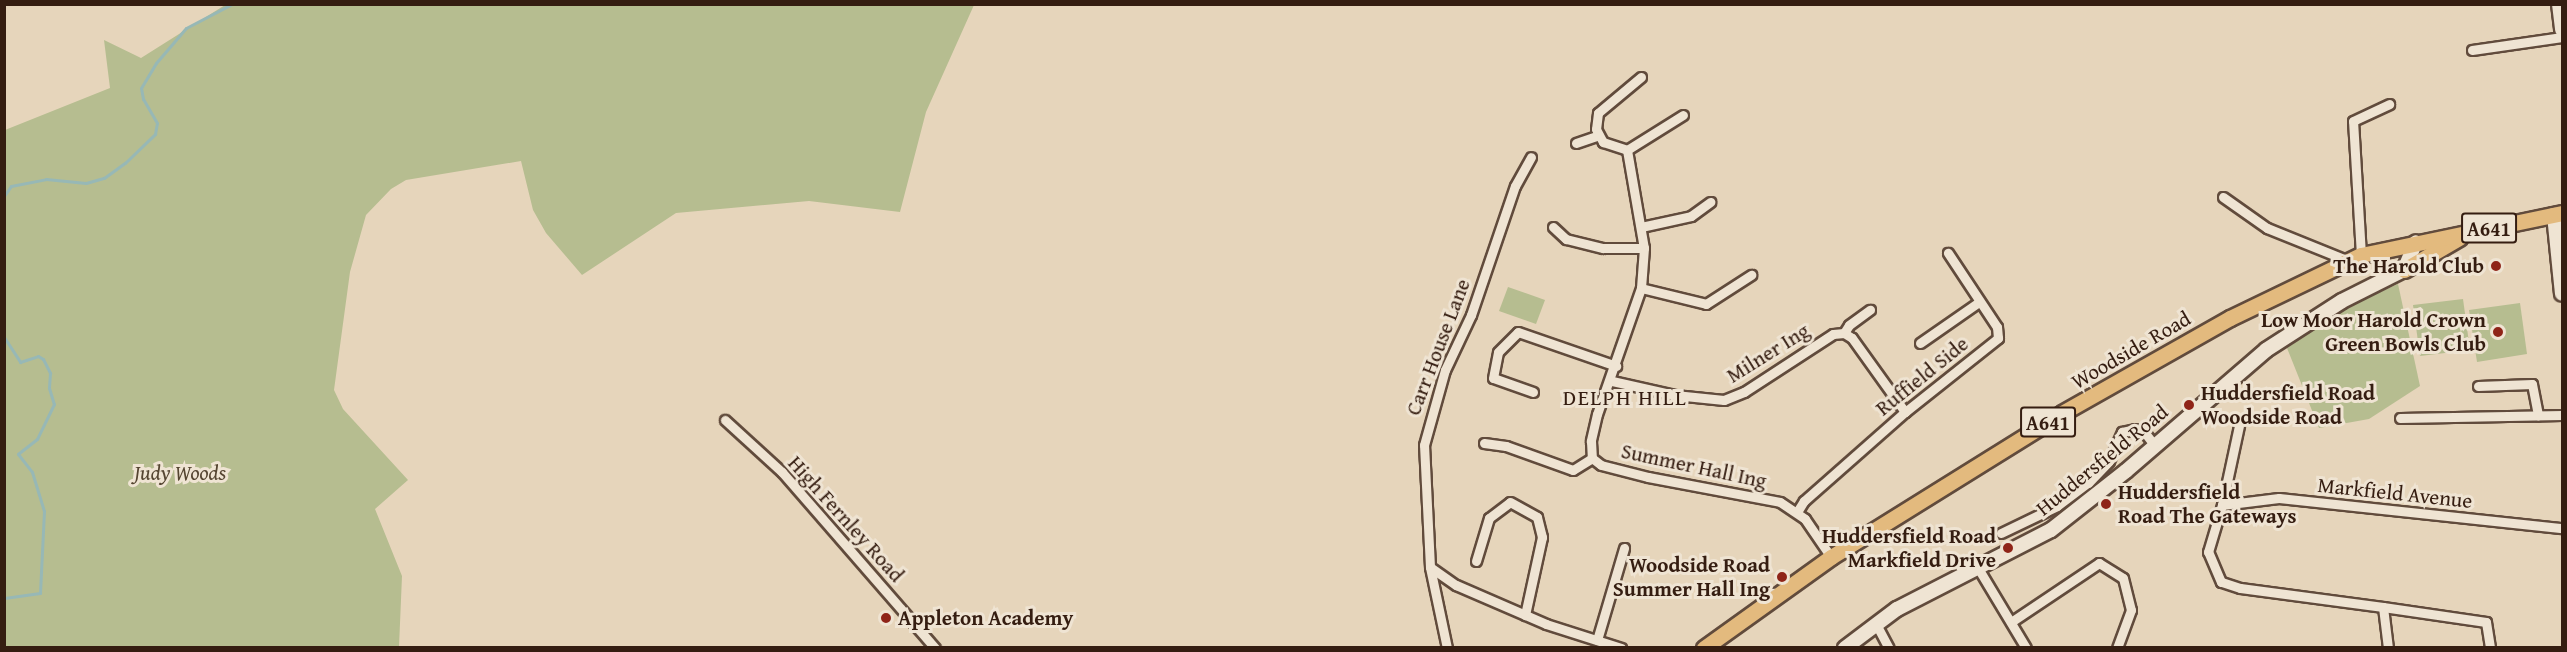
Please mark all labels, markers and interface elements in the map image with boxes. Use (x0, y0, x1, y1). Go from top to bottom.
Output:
road number: A641 (2460, 211, 2518, 245)
place label: The Harold Club (2333, 253, 2484, 279)
marker: The Harold Club (2489, 259, 2503, 273)
street label: Carr House Lane (1400, 275, 1476, 419)
street label: Woodside Road (2067, 306, 2195, 394)
place label: Low Moor Harold Crown Green Bowls Club (2261, 307, 2486, 357)
street label: Milner Ing (1722, 318, 1814, 388)
marker: Low Moor Harold Crown Green Bowls Club (2491, 325, 2505, 339)
street label: Ruffield Side (1871, 331, 1973, 421)
place label: Huddersfield Road Woodside Road (2201, 380, 2375, 430)
district label: DELPH HILL (1563, 385, 1687, 411)
marker: Huddersfield Road Woodside Road (2182, 398, 2196, 412)
street label: Huddersfield Road (2031, 399, 2173, 521)
road number: A641 (2020, 405, 2076, 439)
street label: Summer Hall Ing (1619, 438, 1769, 494)
street label: High Fernley Road (783, 451, 909, 587)
park label: Judy Woods (134, 460, 226, 486)
street label: Markfield Avenue (2317, 472, 2473, 514)
place label: Huddersfield Road The Gateways (2118, 479, 2297, 529)
marker: Huddersfield Road The Gateways (2099, 497, 2113, 511)
place label: Huddersfield Road Markfield Drive (1822, 523, 1996, 573)
marker: Huddersfield Road Markfield Drive (2001, 541, 2015, 555)
place label: Woodside Road Summer Hall Ing (1613, 552, 1770, 602)
marker: Woodside Road Summer Hall Ing (1775, 570, 1789, 584)
place label: Appleton Academy (898, 605, 1073, 631)
marker: Appleton Academy (879, 611, 893, 625)

